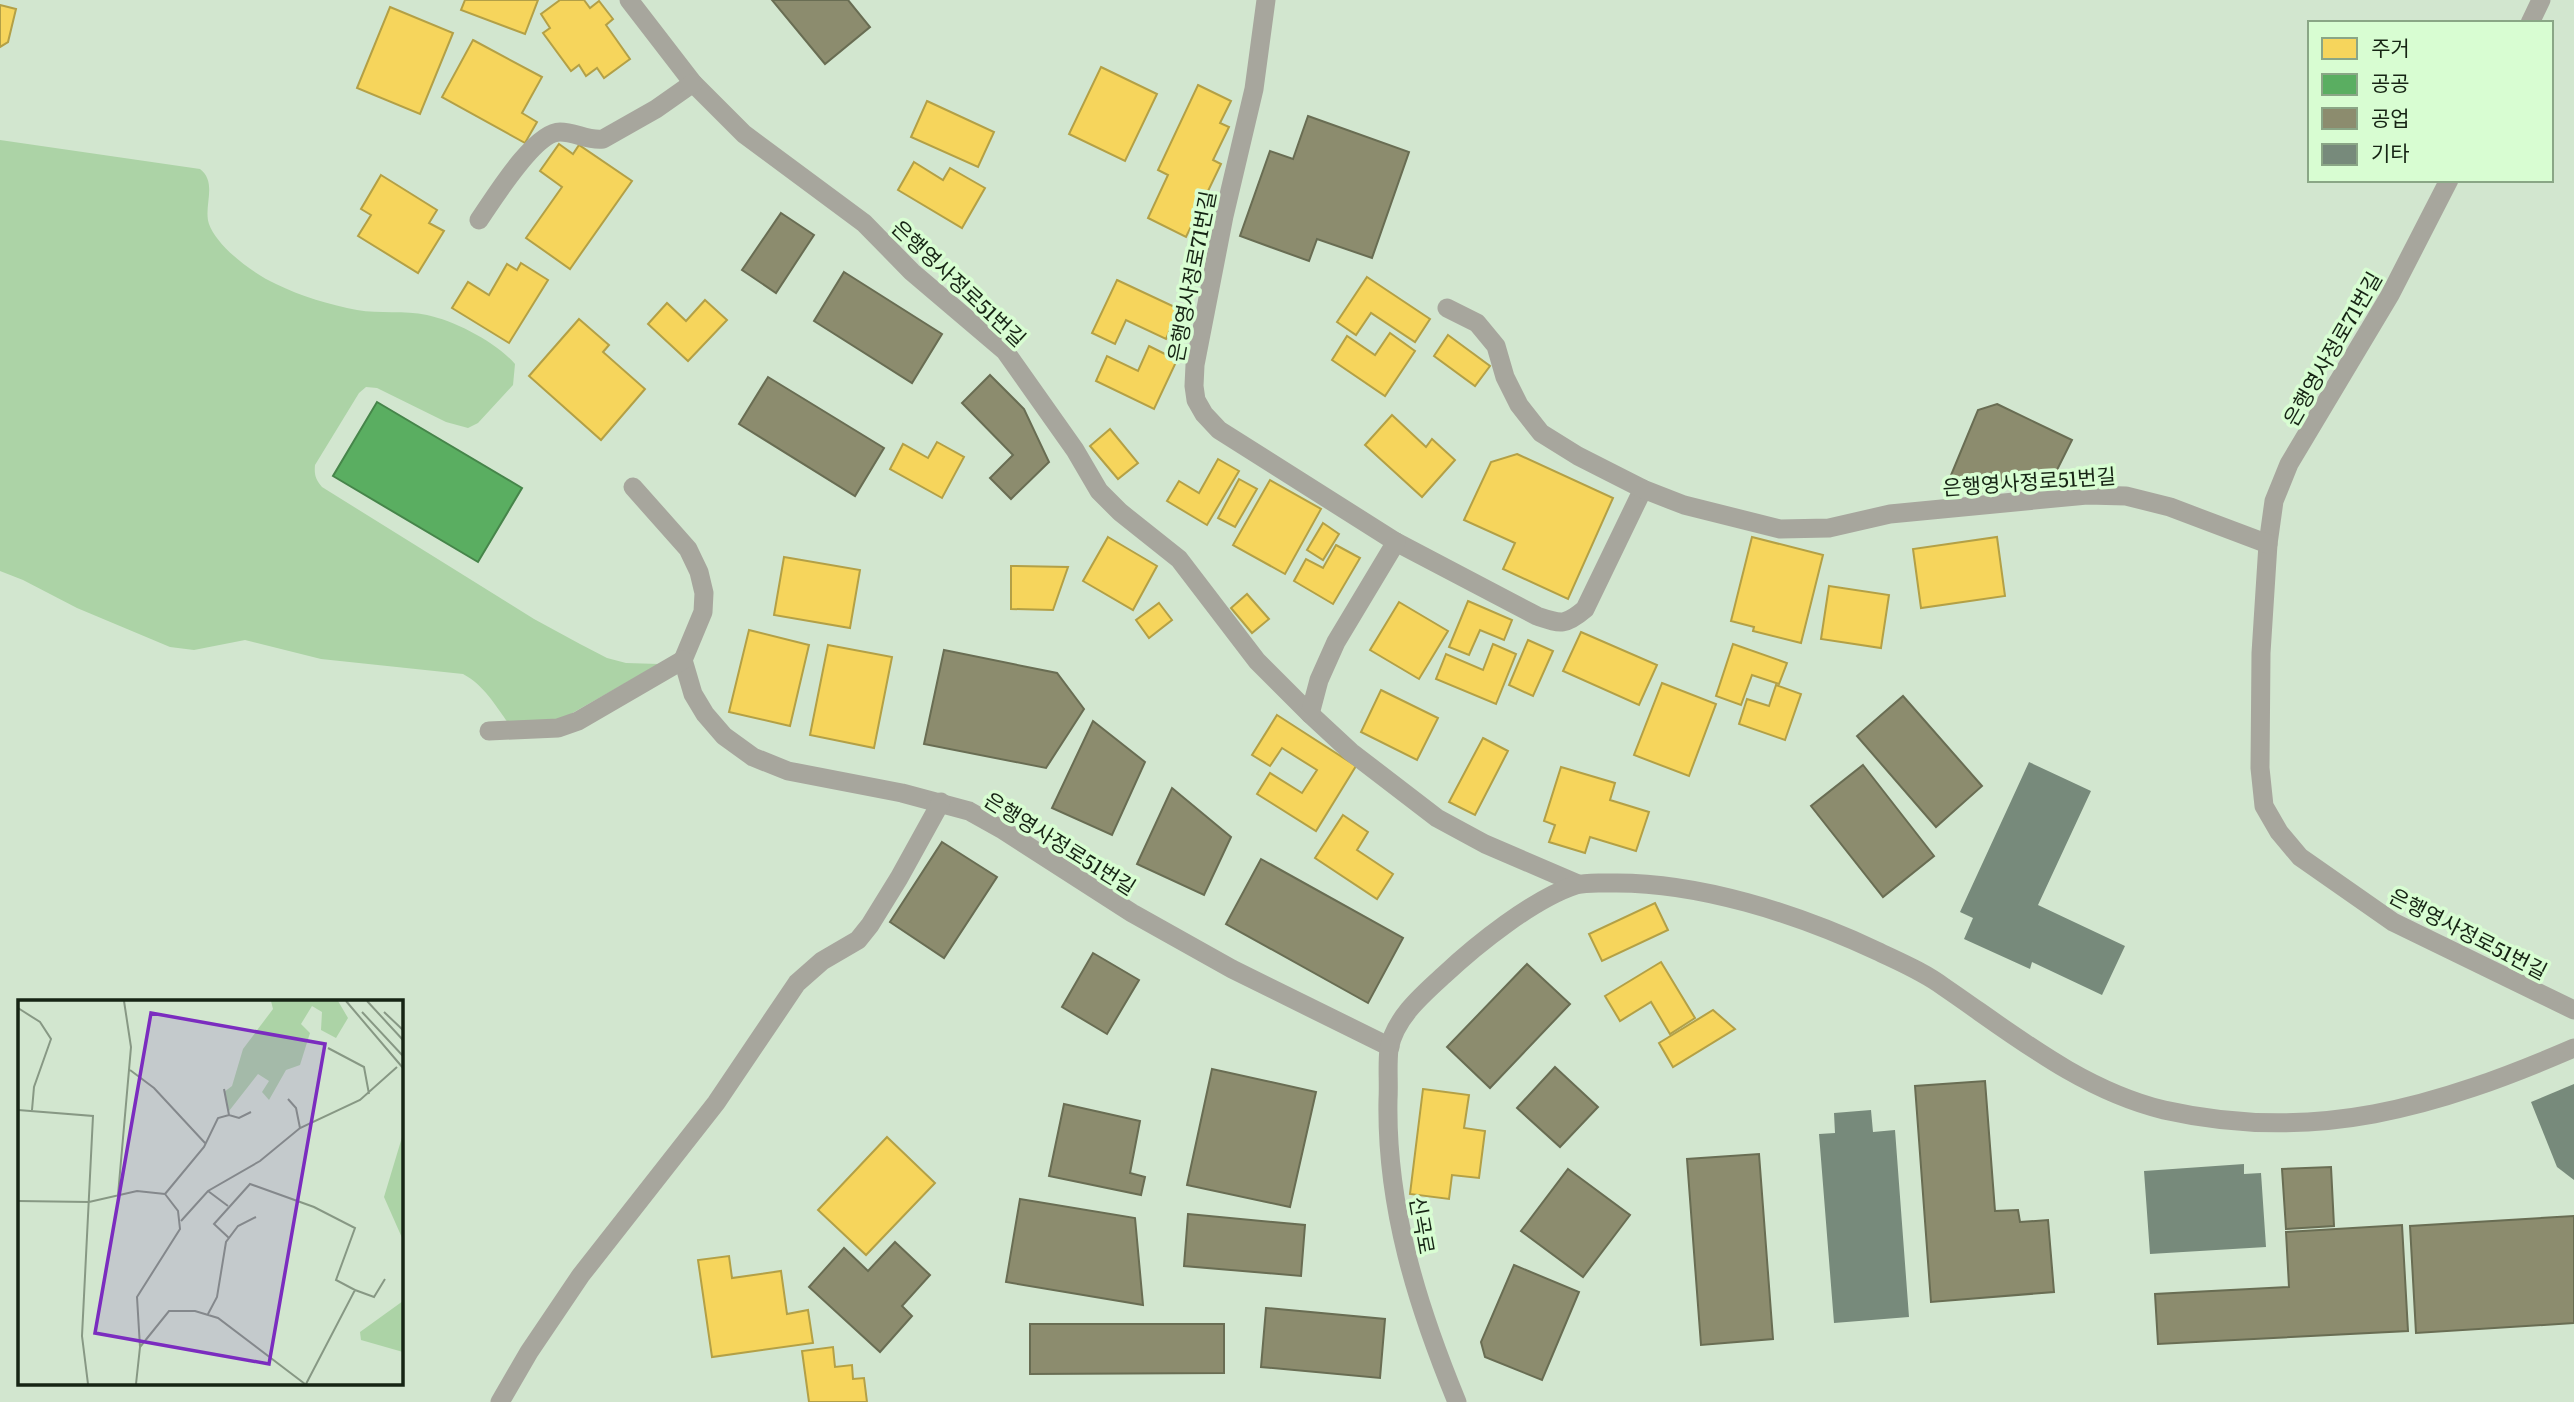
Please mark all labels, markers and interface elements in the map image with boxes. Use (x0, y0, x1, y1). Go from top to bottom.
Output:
legend (2308, 21, 2553, 182)
text: 주거 (2371, 31, 2410, 62)
text: 공공 (2371, 66, 2410, 97)
text: 공업 (2371, 101, 2410, 132)
text: 기타 (2371, 136, 2410, 167)
street label: 은행영사정로71번길 (1158, 188, 1222, 364)
street label: 은행영사정로51번길 (886, 211, 1034, 353)
street label: 은행영사정로71번길 (2274, 265, 2388, 431)
street label: 은행영사정로51번길 (1941, 458, 2117, 502)
street label: 은행영사정로51번길 (979, 783, 1143, 901)
street label: 은행영사정로51번길 (2385, 879, 2553, 985)
inset map (18, 1000, 402, 1384)
street label: 신곡로 (1404, 1194, 1444, 1256)

